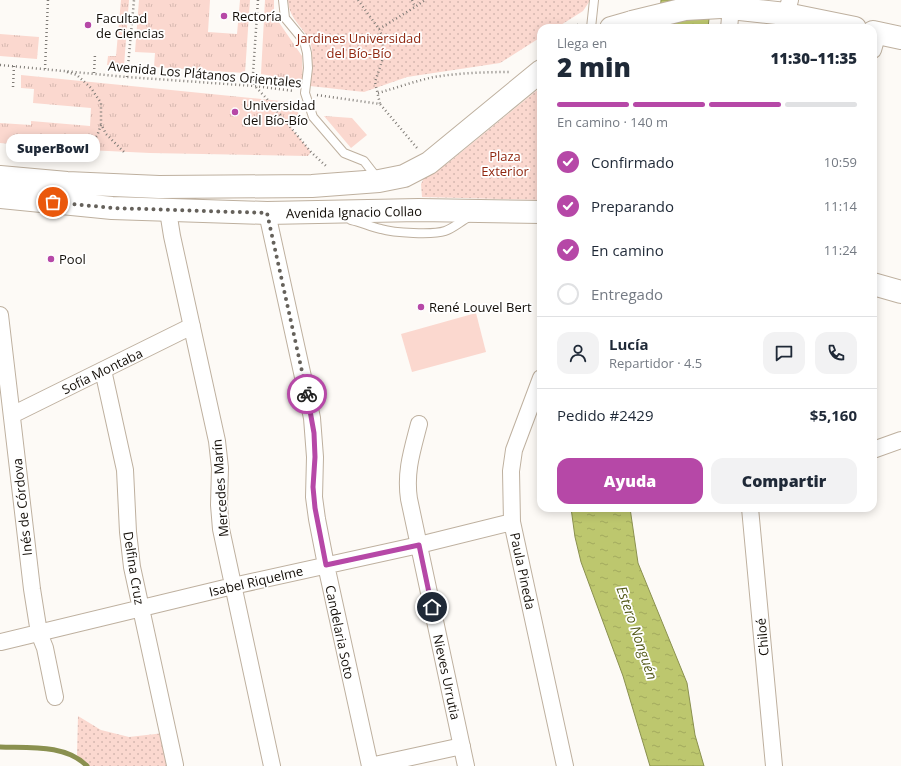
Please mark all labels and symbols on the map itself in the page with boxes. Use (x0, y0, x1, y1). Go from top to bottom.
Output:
place label: Rectoría (232, 7, 282, 25)
place label: Facultad de Ciencias (96, 9, 164, 42)
marker: Rectoría (219, 11, 229, 21)
marker: Facultad de Ciencias (83, 20, 93, 30)
park label: Jardines Universidad del Bío-Bío (295, 29, 421, 62)
street label: Avenida Los Plátanos Orientales (107, 57, 303, 91)
place label: Universidad del Bío-Bío (243, 96, 315, 129)
marker: Universidad del Bío-Bío (230, 107, 240, 117)
callout: SuperBowl (6, 134, 100, 162)
park label: Plaza Exterior (481, 147, 530, 180)
pin (36, 185, 70, 219)
street label: Avenida Ignacio Collao (286, 202, 422, 222)
place label: Pool (59, 250, 86, 268)
marker: Pool (46, 254, 56, 264)
place label: René Louvel Bert (429, 298, 532, 316)
marker: René Louvel Bert (416, 302, 426, 312)
street label: Sofía Montaba (59, 344, 145, 398)
courier (287, 374, 327, 414)
street label: Mercedes Marín (208, 438, 232, 538)
street label: Inés de Córdova (8, 457, 36, 557)
street label: Delfina Cruz (119, 530, 149, 606)
street label: Paula Pineda (506, 531, 540, 611)
street label: Isabel Riquelme (207, 561, 305, 601)
street label: Candelaria Soto (321, 583, 359, 681)
water label: Estero Nonguén (613, 583, 662, 682)
pin (415, 590, 449, 624)
street label: Chiloé (751, 617, 773, 657)
street label: Nieves Urrutia (429, 633, 465, 721)

